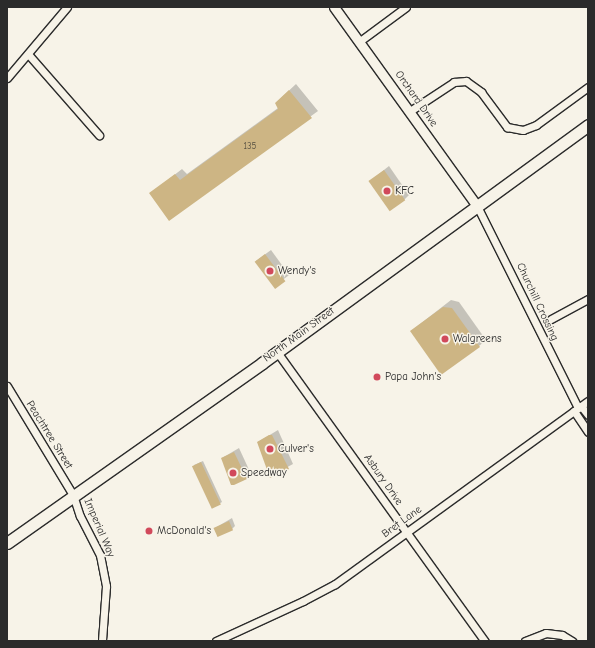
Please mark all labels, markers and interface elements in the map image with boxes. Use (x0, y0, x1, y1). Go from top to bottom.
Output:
street label: Orchard Drive (392, 69, 440, 129)
house number: 135 (244, 141, 256, 151)
place label: KFC (395, 184, 414, 198)
marker: KFC (382, 186, 392, 196)
street label: Churchill Crossing (513, 261, 561, 343)
place label: Wendy's (278, 264, 316, 278)
marker: Wendy's (265, 266, 275, 276)
street label: North Main Street (261, 305, 337, 365)
place label: Walgreens (453, 332, 502, 346)
marker: Walgreens (440, 334, 450, 344)
place label: Papa John's (385, 370, 441, 384)
marker: Papa John's (372, 372, 382, 382)
street label: Peachtree Street (23, 399, 75, 471)
place label: Culver's (278, 442, 314, 456)
marker: Culver's (265, 444, 275, 454)
street label: Asbury Drive (361, 452, 405, 508)
place label: Speedway (241, 466, 287, 480)
marker: Speedway (228, 468, 238, 478)
street label: Imperial Way (81, 497, 117, 559)
street label: Bret Lane (380, 503, 424, 541)
place label: McDonald's (157, 524, 211, 538)
marker: McDonald's (144, 526, 154, 536)

